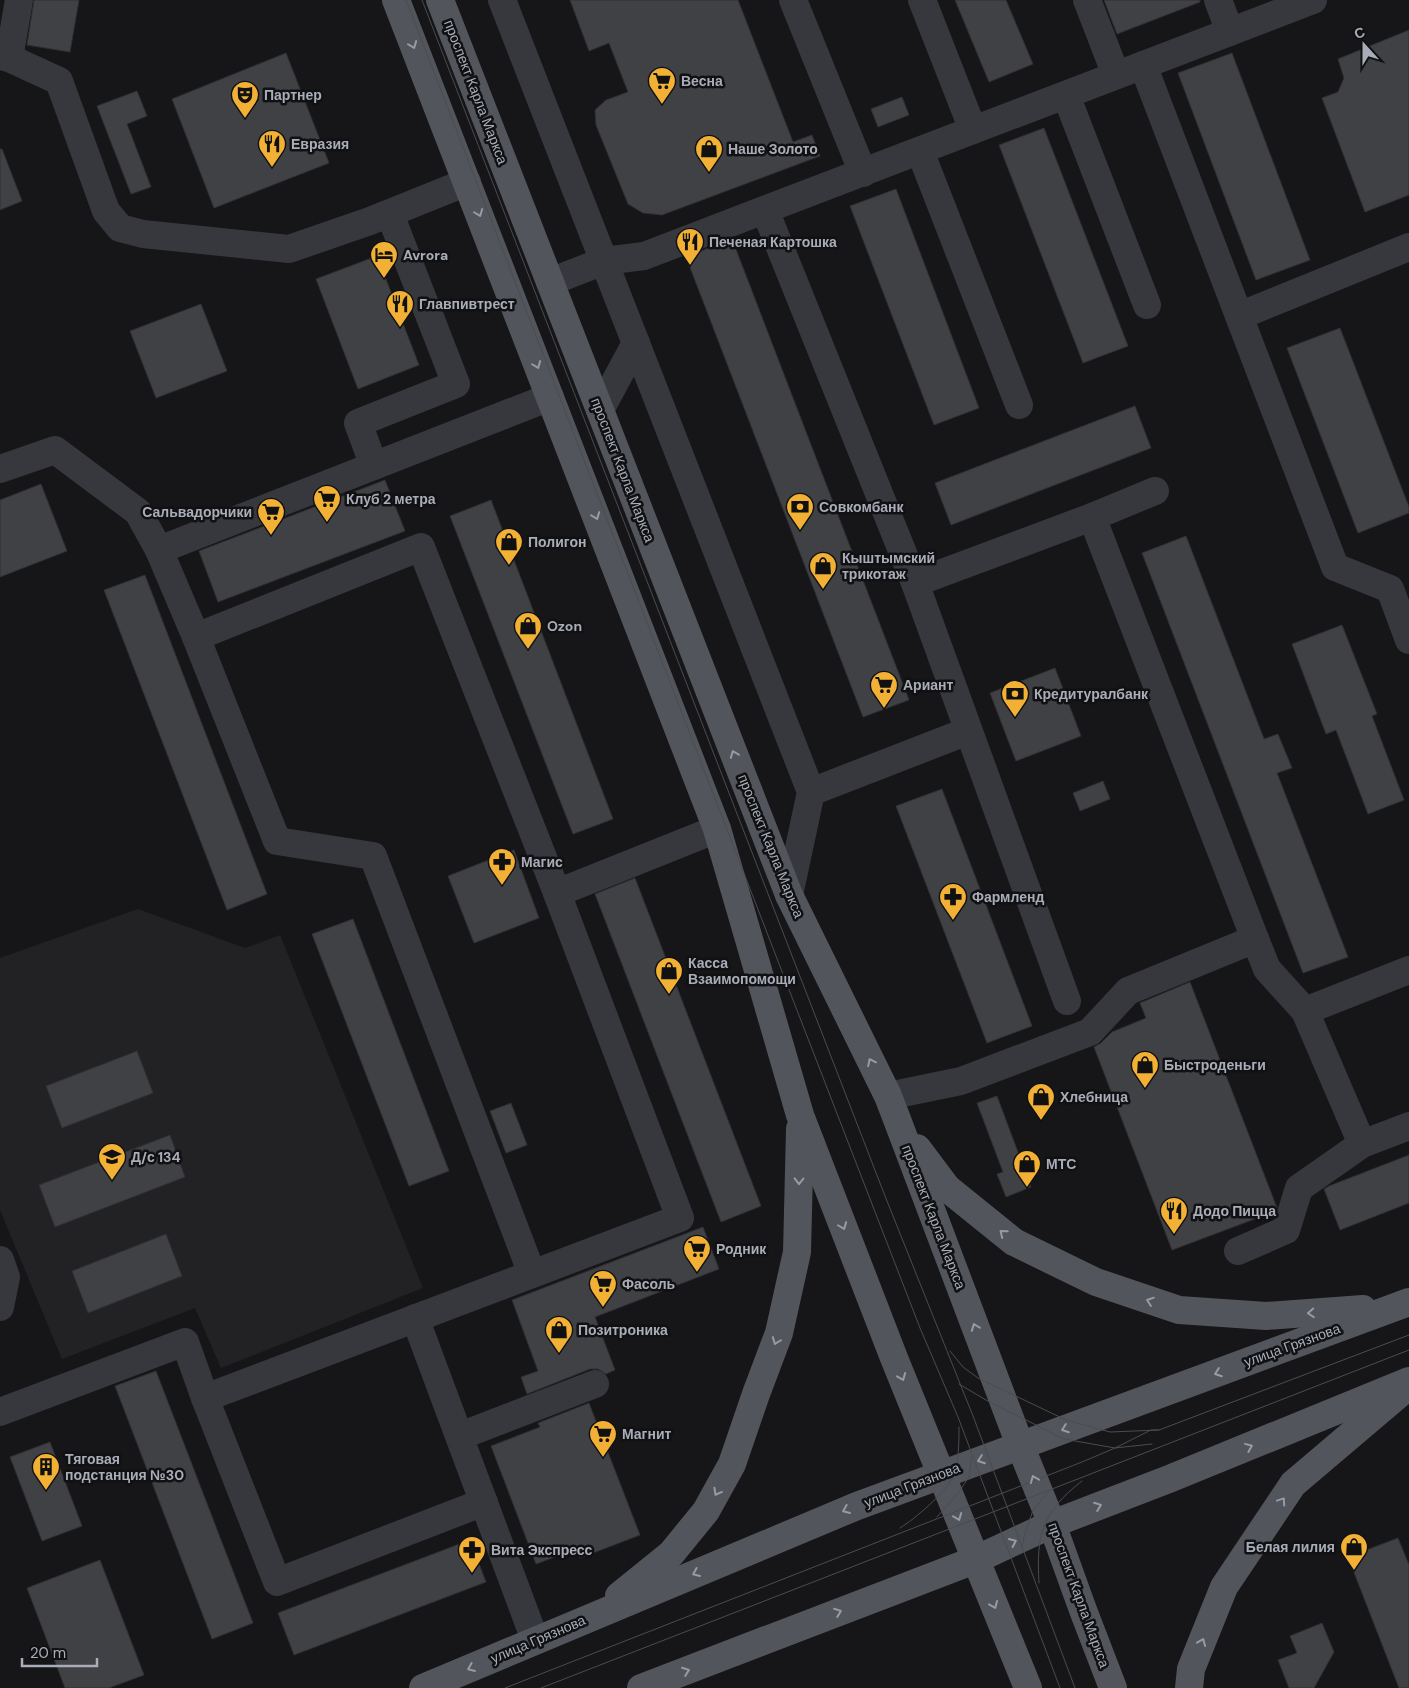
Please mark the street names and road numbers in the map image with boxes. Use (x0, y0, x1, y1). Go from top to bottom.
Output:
street label: проспект Карла Маркса (440, 17, 512, 167)
street label: проспект Карла Маркса (587, 395, 659, 545)
street label: проспект Карла Маркса (734, 772, 808, 921)
street label: проспект Карла Маркса (898, 1142, 970, 1292)
street label: улица Грязнова (1241, 1319, 1343, 1371)
street label: улица Грязнова (862, 1458, 963, 1512)
street label: проспект Карла Маркса (1044, 1520, 1114, 1670)
street label: улица Грязнова (488, 1611, 588, 1667)

